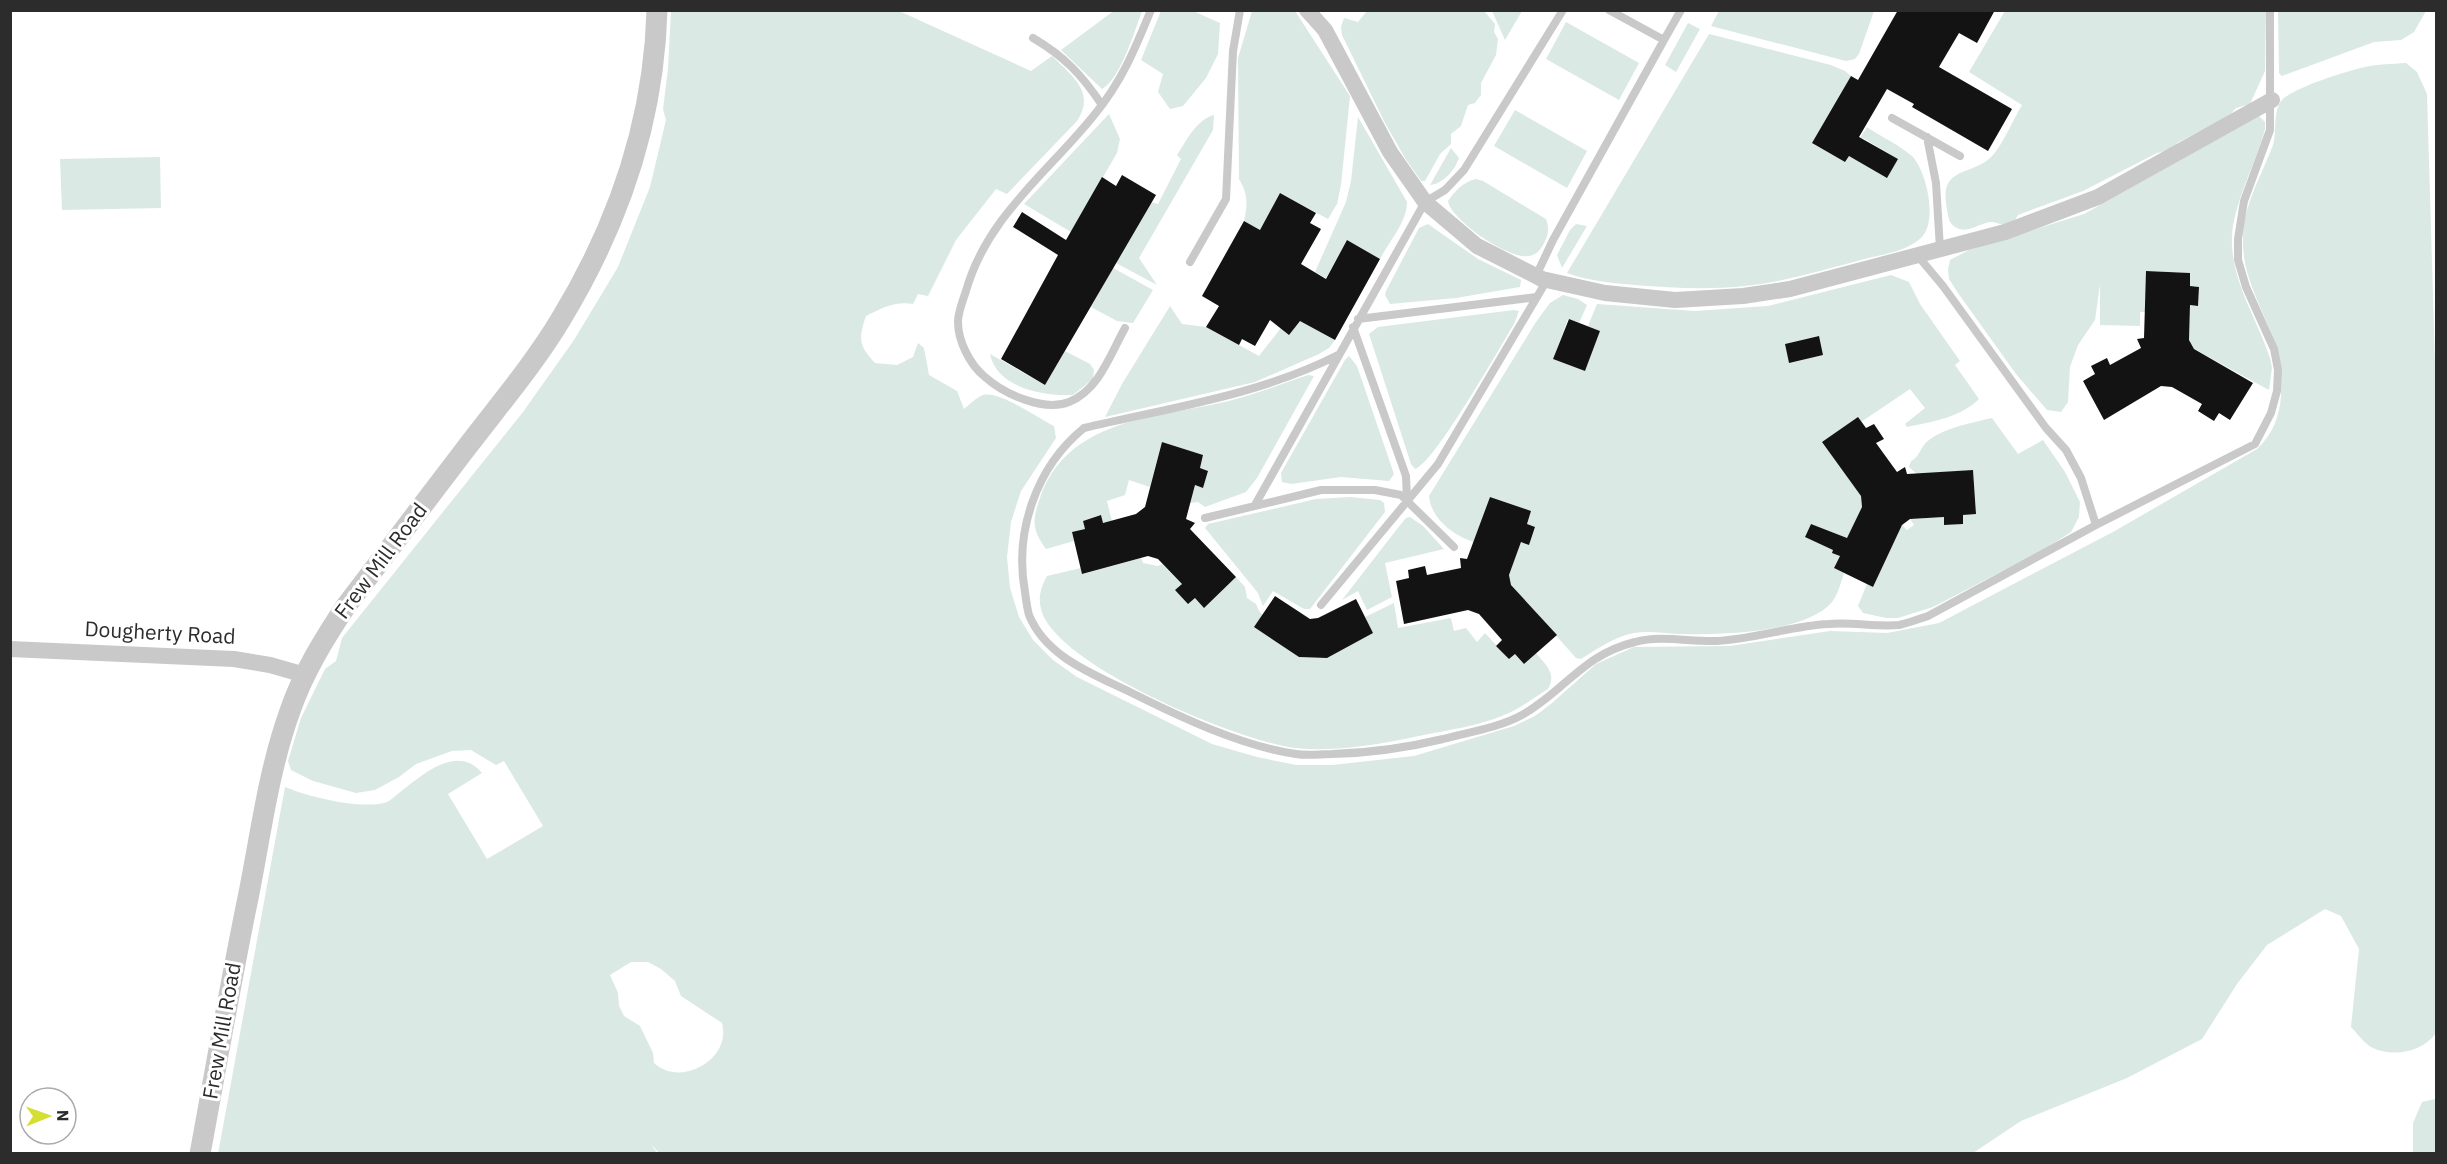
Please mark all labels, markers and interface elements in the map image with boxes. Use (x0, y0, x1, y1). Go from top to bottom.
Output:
street label: Frew Mill Road (327, 497, 433, 624)
street label: Dougherty Road (84, 614, 236, 650)
street label: Frew Mill Road (195, 960, 247, 1101)
north arrow (18, 1086, 78, 1146)
text: N (53, 1110, 73, 1122)

